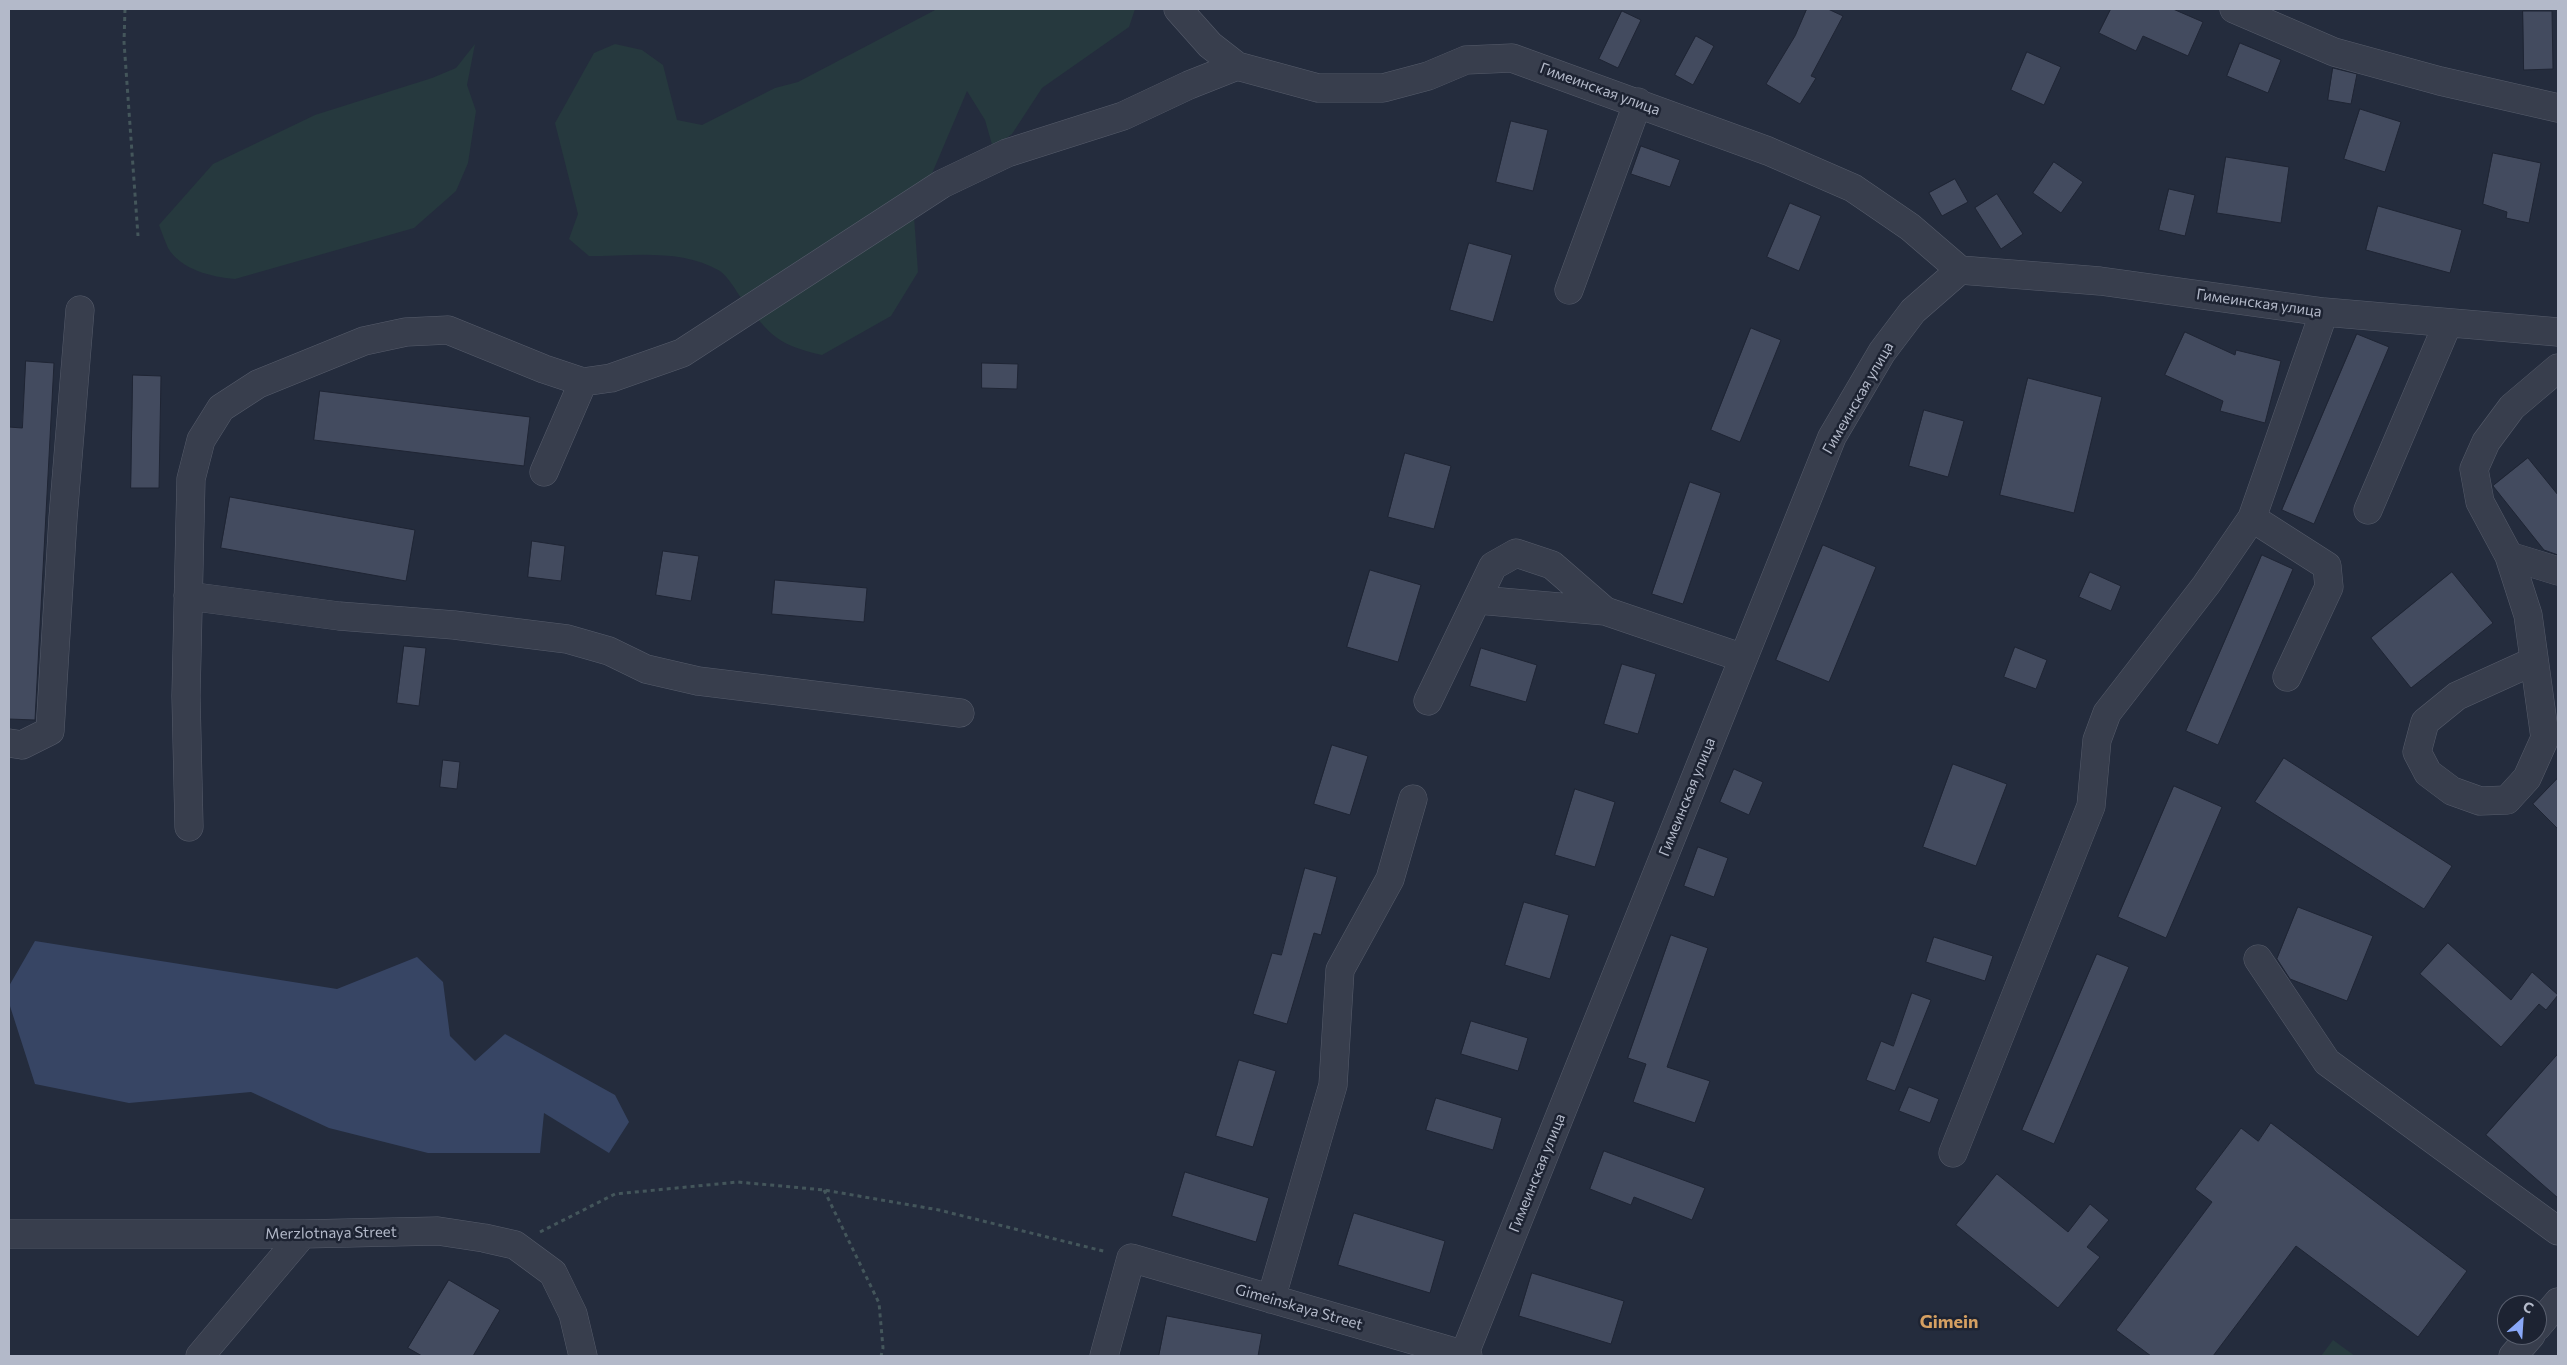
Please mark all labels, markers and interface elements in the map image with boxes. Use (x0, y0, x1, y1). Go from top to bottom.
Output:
street label: Гимеинская улица (1537, 59, 1663, 119)
street label: Гимеинская улица (2195, 285, 2323, 321)
street label: Гимеинская улица (1819, 339, 1897, 457)
street label: Гимеинская улица (1655, 735, 1719, 859)
street label: Гимеинская улица (1505, 1111, 1569, 1235)
street label: Merzlotnaya Street (265, 1223, 397, 1243)
street label: Gimeinskaya Street (1233, 1280, 1365, 1334)
north arrow (2497, 1295, 2547, 1345)
text: С (2520, 1297, 2536, 1317)
district label: Gimein (1920, 1311, 1978, 1333)

